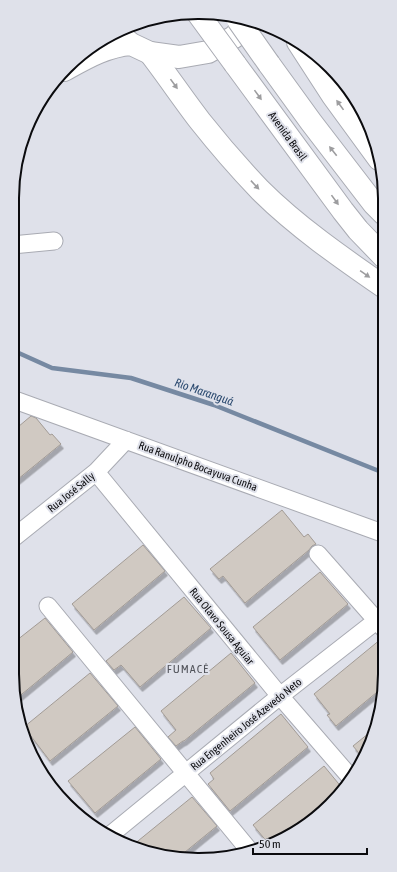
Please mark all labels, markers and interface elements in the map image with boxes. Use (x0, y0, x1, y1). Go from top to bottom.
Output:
one-way arrow (170, 78, 178, 89)
one-way arrow (254, 90, 262, 101)
one-way arrow (335, 99, 344, 110)
street label: Avenida Brasil (266, 109, 310, 163)
one-way arrow (328, 145, 337, 156)
one-way arrow (251, 180, 260, 190)
one-way arrow (331, 195, 339, 206)
one-way arrow (360, 270, 370, 278)
water label: Rio Maranguá (173, 375, 236, 409)
street label: Rua Ranulpho Bocayuva Cunha (137, 439, 259, 493)
street label: Rua José Sally (45, 469, 97, 514)
street label: Rua Olavo Sousa Aguiar (187, 585, 257, 667)
district label: FUMACÊ (167, 662, 209, 676)
street label: Rua Engenheiro José Azevedo Neto (188, 676, 304, 772)
scale bar (253, 830, 367, 856)
text: 50 m (259, 837, 281, 851)

